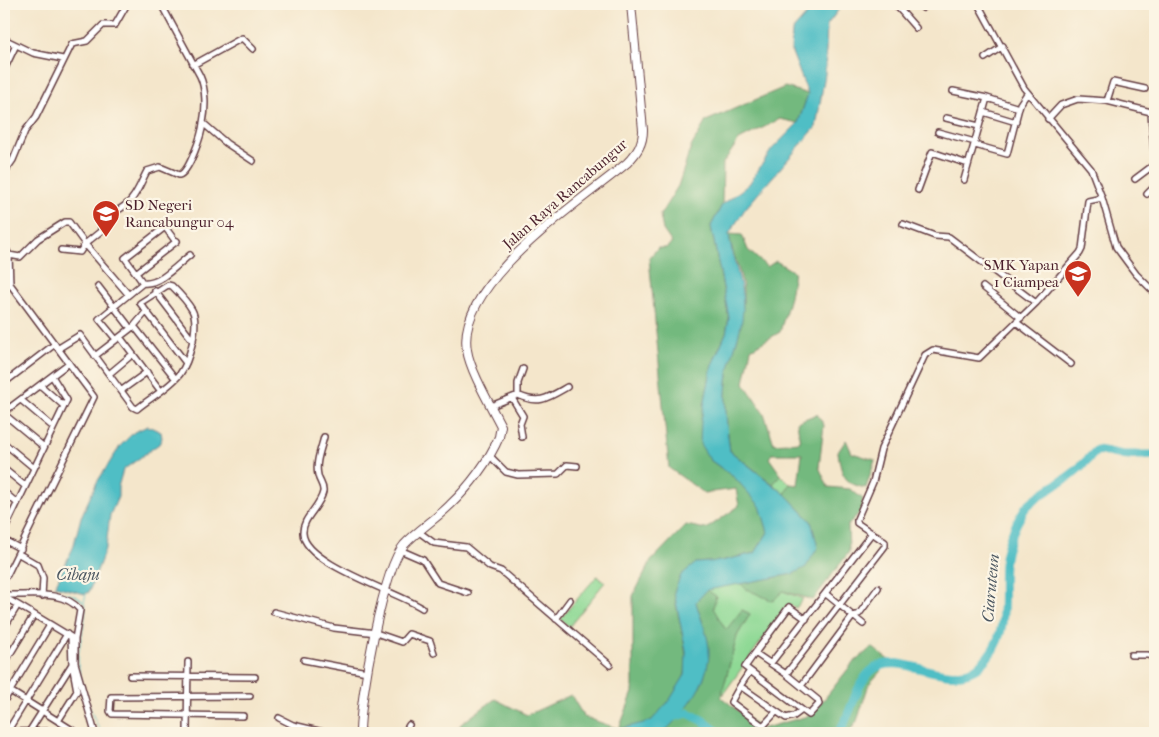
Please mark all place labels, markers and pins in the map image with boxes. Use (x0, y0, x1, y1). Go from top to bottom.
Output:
place label: SD Negeri Rancabungur 04 (125, 196, 235, 231)
school or university icon: SD Negeri Rancabungur 04 (91, 199, 121, 238)
place label: SMK Yapan 1 Ciampea (984, 256, 1060, 291)
school or university icon: SMK Yapan 1 Ciampea (1063, 259, 1093, 298)

